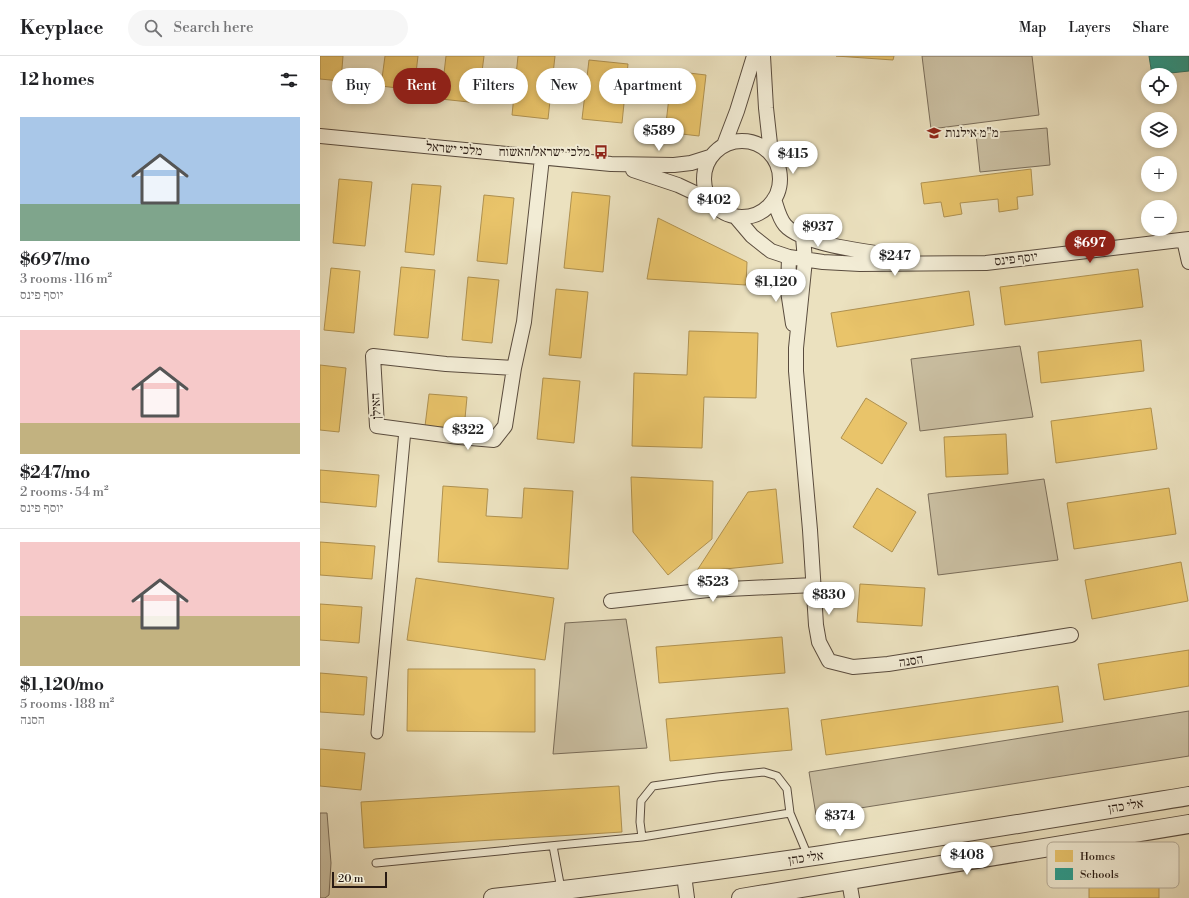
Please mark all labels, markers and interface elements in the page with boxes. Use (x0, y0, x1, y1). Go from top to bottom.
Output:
search box (128, 10, 408, 46)
text: Keyplace (20, 16, 104, 40)
icon: search (142, 17, 164, 39)
text: Search here (174, 18, 254, 37)
text: Map (1019, 19, 1046, 37)
text: Layers (1068, 19, 1111, 37)
text: Share (1133, 19, 1169, 37)
chip: Buy (332, 68, 385, 104)
chip: Rent (393, 68, 451, 104)
chip: Filters (459, 68, 528, 104)
chip: New (536, 68, 591, 104)
chip: Apartment (599, 68, 696, 104)
map controls (1141, 68, 1177, 236)
button: locate (1141, 68, 1177, 104)
text: 12 homes (20, 69, 94, 91)
icon: filters (278, 69, 300, 91)
button: layers (1141, 112, 1177, 148)
pin: $589 (635, 118, 683, 152)
text: $589 (643, 123, 675, 139)
school or university icon: מ"מ אילנות (926, 125, 942, 141)
place label: מ"מ אילנות (945, 125, 999, 141)
street label: מלכי ישראל (425, 139, 483, 159)
pin: $415 (769, 141, 817, 175)
icon: home (124, 143, 196, 215)
place label: מלכי ישראל/האשוח (498, 144, 590, 160)
bus stop icon: מלכי ישראל/האשוח (593, 144, 609, 160)
text: $415 (778, 146, 808, 162)
button: + (1141, 156, 1177, 192)
pin: $402 (690, 187, 738, 221)
text: $402 (697, 192, 731, 208)
button: − (1141, 200, 1177, 236)
pin: $937 (794, 214, 842, 248)
text: $937 (802, 219, 834, 235)
pin: $697 (1066, 230, 1114, 264)
text: $697 (1074, 235, 1106, 251)
pin: $247 (871, 243, 919, 277)
text: $247 (879, 248, 911, 264)
street label: יוסף פינס (994, 248, 1039, 270)
text: $697/mo (20, 249, 90, 271)
pin: $1,120 (743, 269, 809, 303)
text: 3 rooms · 116 m² (20, 271, 112, 287)
text: $1,120 (755, 274, 797, 290)
text: יוסף פינס (20, 287, 63, 303)
icon: home (124, 356, 196, 428)
street label: האילן (367, 392, 385, 420)
pin: $322 (444, 417, 492, 451)
text: $322 (452, 422, 484, 438)
text: $247/mo (20, 462, 90, 484)
text: 2 rooms · 54 m² (20, 484, 109, 500)
text: יוסף פינס (20, 500, 63, 516)
icon: home (124, 568, 196, 640)
pin: $523 (689, 569, 737, 603)
text: $523 (697, 574, 729, 590)
pin: $830 (805, 582, 853, 616)
text: $830 (812, 587, 846, 603)
street label: הסנה (898, 651, 925, 671)
text: $1,120/mo (20, 674, 104, 696)
text: 5 rooms · 188 m² (20, 696, 114, 712)
text: הסנה (20, 712, 45, 728)
street label: אלי כהן (1107, 795, 1145, 817)
pin: $374 (816, 803, 864, 837)
text: $374 (825, 808, 855, 824)
pin: $408 (943, 842, 991, 876)
legend (1047, 842, 1179, 888)
text: $408 (950, 847, 984, 863)
street label: אלי כהן (787, 848, 825, 868)
text: Homes (1080, 850, 1115, 864)
text: Schools (1080, 868, 1119, 882)
scale bar (332, 870, 387, 889)
text: 20 m (338, 872, 363, 886)

